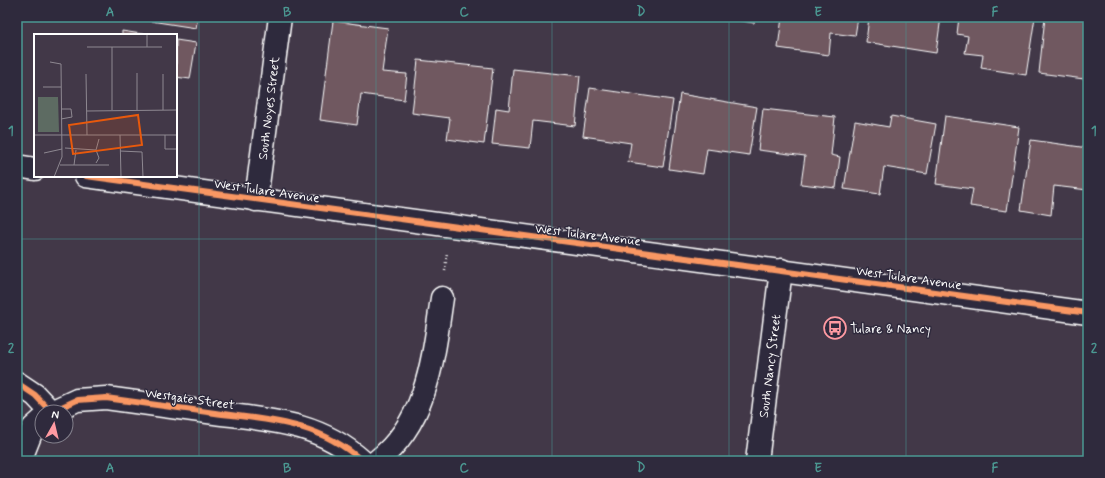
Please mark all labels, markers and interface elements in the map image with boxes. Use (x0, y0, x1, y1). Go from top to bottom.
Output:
text: A (106, 4, 114, 21)
text: B (283, 4, 292, 21)
text: C (459, 4, 469, 21)
text: D (637, 4, 646, 21)
text: E (814, 4, 822, 21)
text: F (992, 4, 999, 21)
inset map (34, 34, 177, 177)
street label: South Noyes Street (255, 55, 284, 161)
text: 1 (8, 123, 14, 140)
text: 1 (1091, 123, 1097, 140)
street label: West Tulare Avenue (213, 176, 321, 207)
street label: West Tulare Avenue (534, 221, 642, 250)
street label: West Tulare Avenue (855, 263, 963, 294)
street label: South Nancy Street (756, 313, 785, 419)
bus stop icon: Tulare & Nancy (822, 315, 848, 341)
place label: Tulare & Nancy (850, 321, 931, 338)
text: 2 (8, 340, 15, 357)
text: 2 (1091, 340, 1098, 357)
street label: Westgate Street (144, 385, 236, 414)
north arrow (34, 404, 74, 444)
text: N (51, 408, 60, 423)
text: A (106, 460, 114, 477)
text: B (283, 460, 292, 477)
text: C (459, 460, 469, 477)
text: D (637, 460, 646, 477)
text: E (814, 460, 822, 477)
text: F (992, 460, 999, 477)

